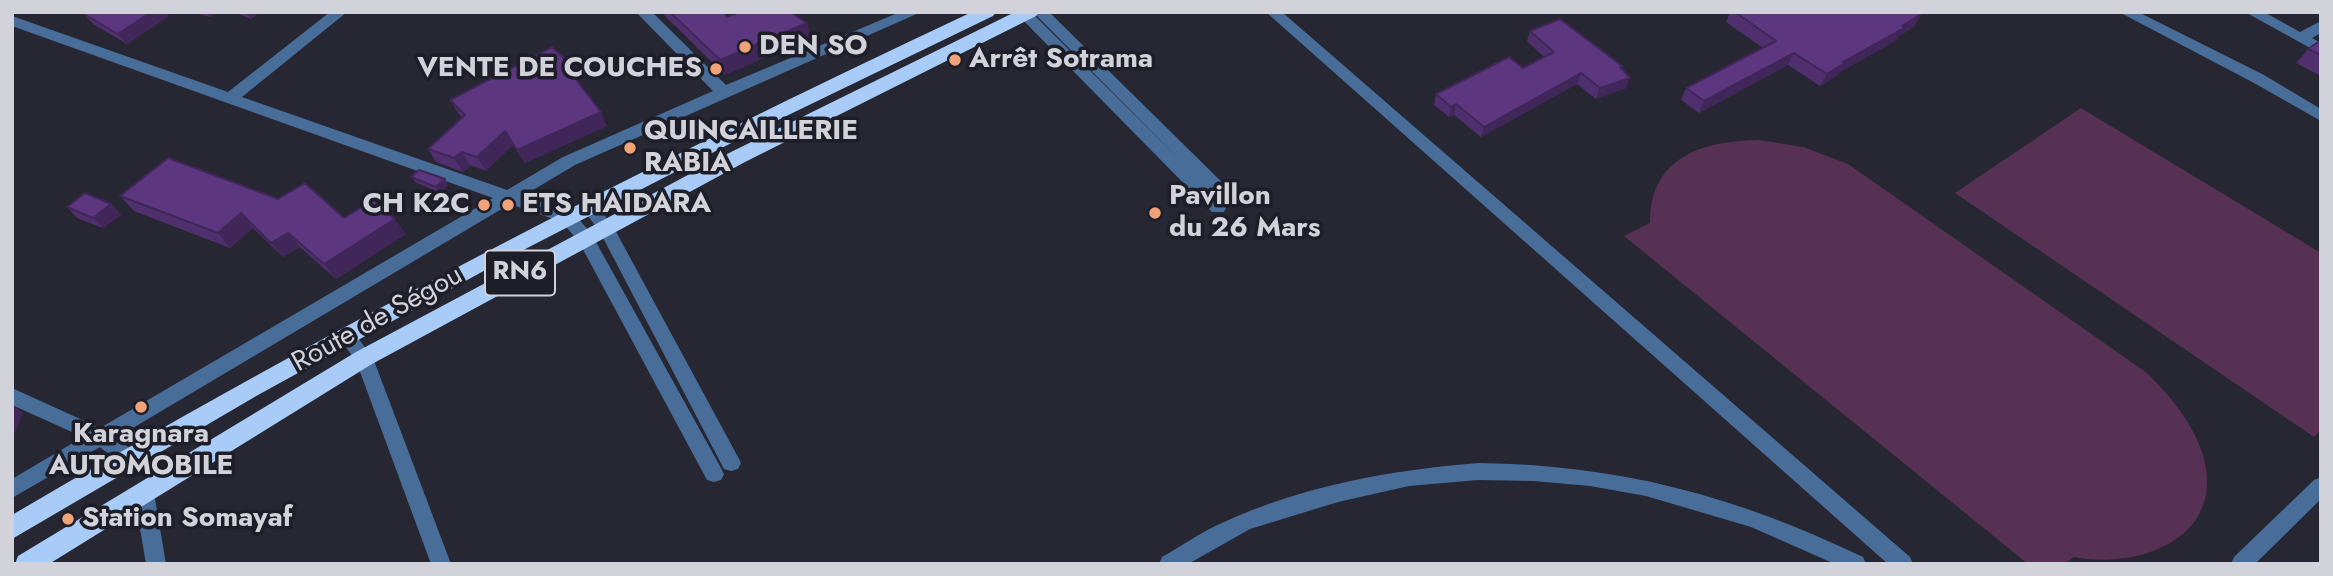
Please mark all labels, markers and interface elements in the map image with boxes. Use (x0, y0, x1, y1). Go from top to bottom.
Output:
place label: DEN SO (759, 30, 868, 64)
marker: DEN SO (737, 39, 753, 55)
place label: Arrêt Sotrama (969, 43, 1153, 77)
place label: VENTE DE COUCHES (417, 52, 702, 86)
marker: Arrêt Sotrama (947, 52, 963, 68)
marker: VENTE DE COUCHES (708, 61, 724, 77)
place label: QUINCAILLERIE RABIA (644, 115, 858, 181)
marker: QUINCAILLERIE RABIA (622, 140, 638, 156)
place label: Pavillon du 26 Mars (1169, 180, 1321, 246)
place label: CH K2C (362, 188, 470, 222)
place label: ETS HAIDARA (522, 188, 711, 222)
marker: CH K2C (476, 197, 492, 213)
marker: ETS HAIDARA (500, 197, 516, 213)
marker: Pavillon du 26 Mars (1147, 205, 1163, 221)
road number: RN6 (485, 250, 555, 296)
street label: Route de Ségou (287, 259, 469, 381)
marker: Karagnara AUTOMOBILE (133, 399, 149, 415)
place label: Karagnara AUTOMOBILE (49, 418, 233, 484)
place label: Station Somayaf (82, 502, 292, 536)
marker: Station Somayaf (60, 511, 76, 527)

